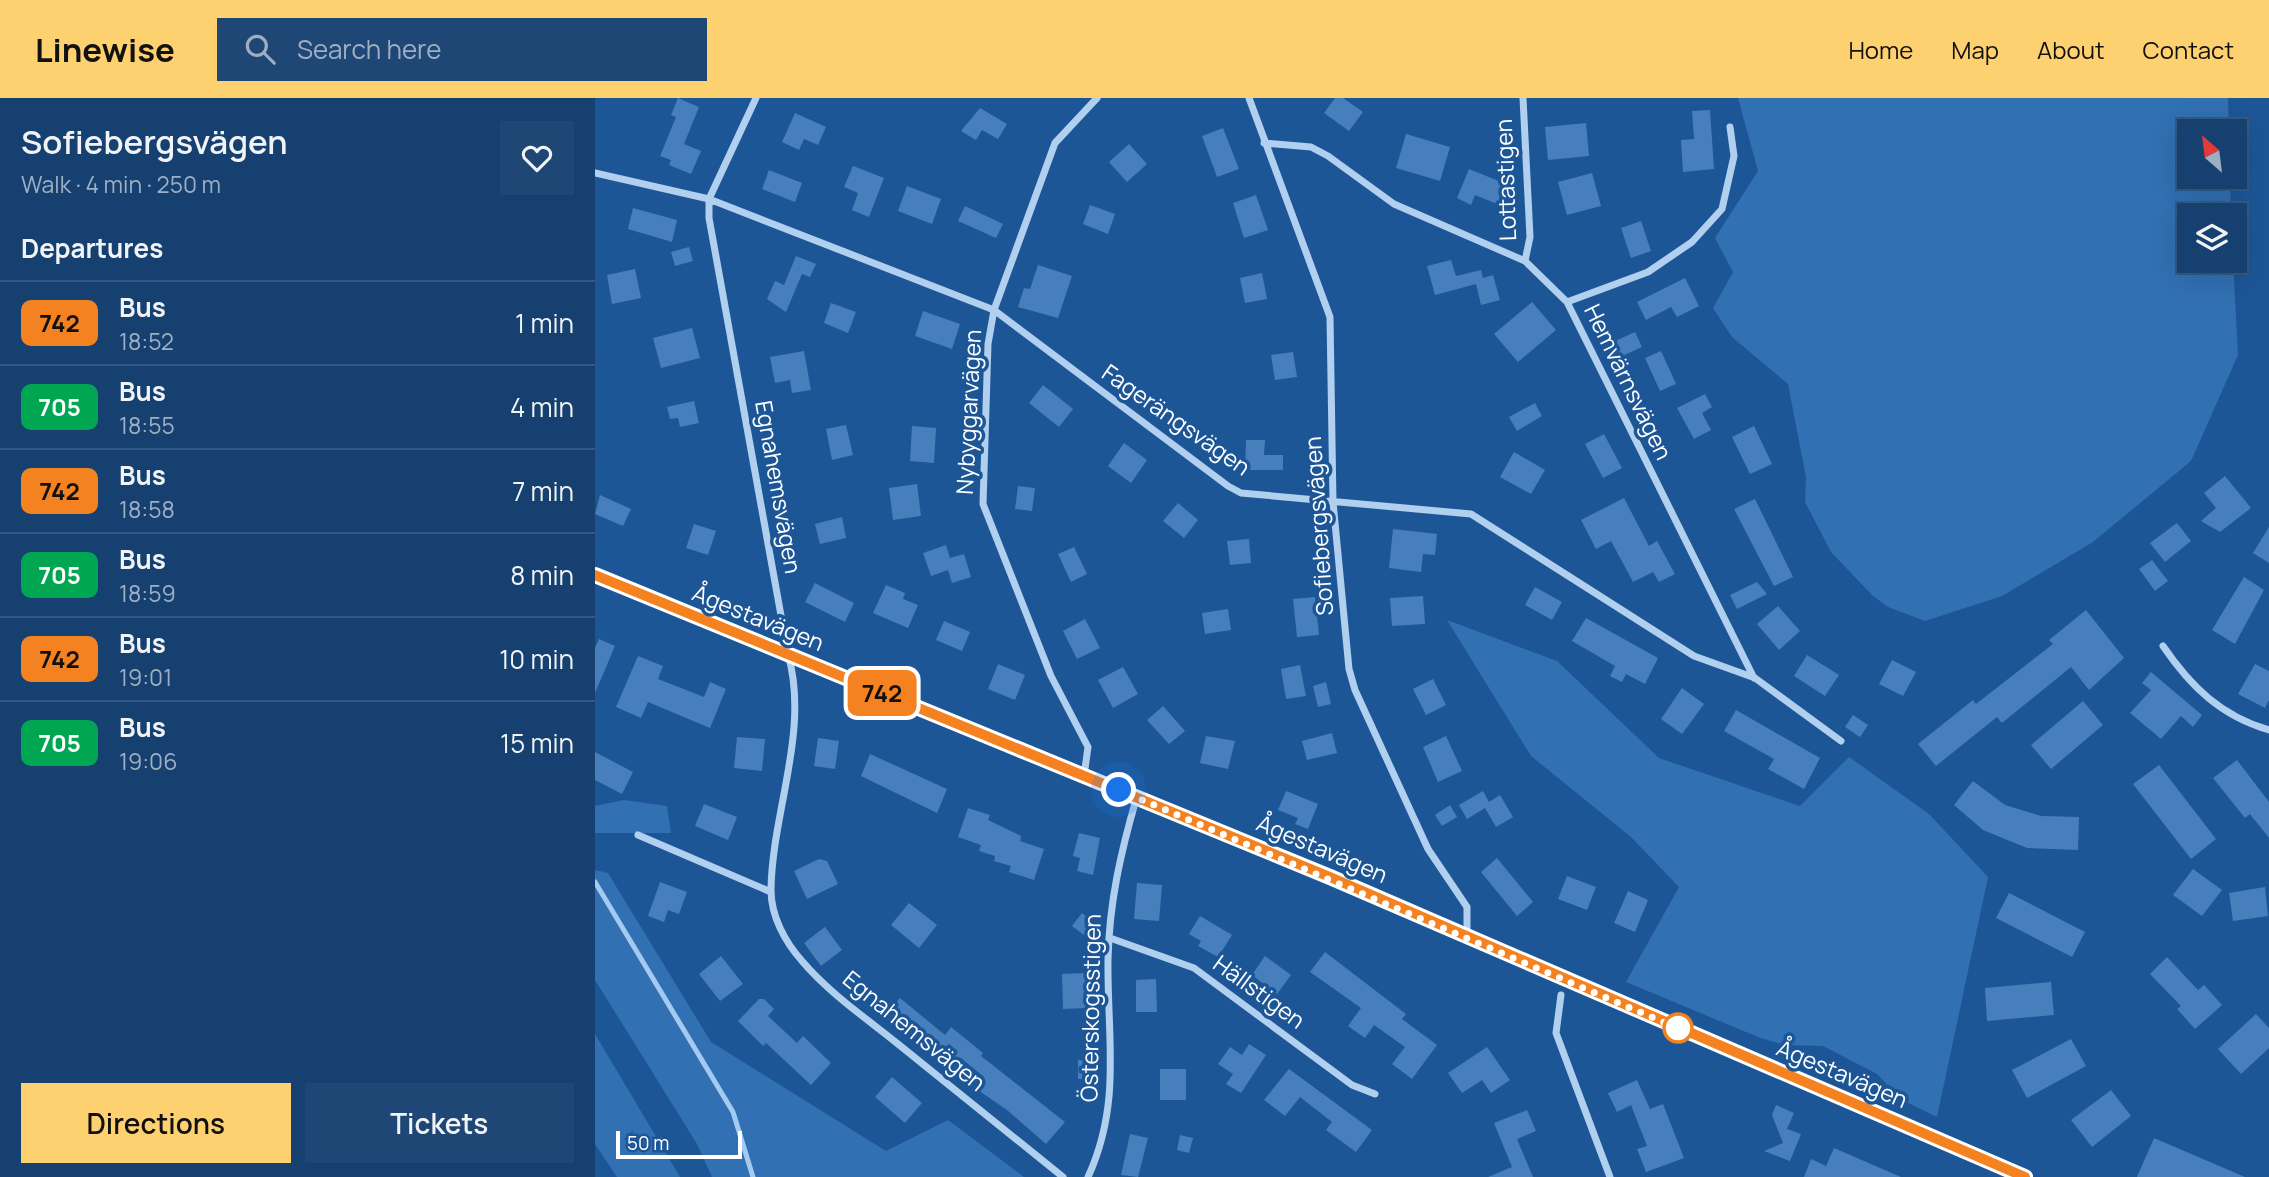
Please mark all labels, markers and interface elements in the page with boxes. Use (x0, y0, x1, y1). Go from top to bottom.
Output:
search box (217, 18, 707, 81)
text: Linewise (35, 27, 175, 72)
icon: search (241, 30, 279, 68)
text: Search here (297, 31, 441, 67)
text: Home (1848, 33, 1913, 66)
text: Map (1951, 33, 1999, 66)
text: About (2037, 33, 2105, 66)
text: Contact (2143, 33, 2234, 66)
street label: Lottastigen (1487, 118, 1523, 242)
text: Sofiebergsvägen (21, 119, 288, 164)
north arrow (2177, 119, 2247, 189)
map controls (2177, 119, 2247, 273)
button: heart (500, 121, 574, 195)
text: Walk · 4 min · 250 m (21, 168, 221, 200)
button: layers (2177, 203, 2247, 273)
text: Departures (21, 230, 163, 266)
text: Bus (119, 289, 166, 325)
street label: Hemvärnsvägen (1577, 298, 1681, 465)
text: 1 min (515, 305, 574, 341)
text: 742 (39, 306, 80, 339)
text: 18:52 (119, 325, 174, 357)
street label: Nybyggarvägen (948, 329, 988, 495)
street label: Fagerängsvägen (1096, 356, 1257, 482)
text: Bus (119, 373, 166, 409)
text: 4 min (510, 389, 574, 425)
text: 705 (38, 390, 81, 423)
street label: Egnahemsvägen (748, 398, 810, 576)
text: 18:55 (119, 409, 175, 441)
street label: Sofiebergsvägen (1296, 435, 1340, 617)
text: Bus (119, 457, 166, 493)
text: 7 min (512, 473, 574, 509)
text: 742 (39, 474, 80, 507)
text: 18:58 (119, 493, 175, 525)
text: Bus (119, 541, 166, 577)
text: 8 min (510, 557, 574, 593)
text: 705 (38, 558, 81, 591)
street label: Ågestavägen (688, 576, 829, 658)
text: 18:59 (119, 577, 176, 609)
text: Bus (119, 625, 166, 661)
text: 10 min (499, 641, 574, 677)
text: 742 (39, 642, 80, 675)
text: 19:01 (119, 661, 172, 693)
line badge: 742 (842, 670, 922, 716)
text: 742 (862, 676, 902, 709)
text: Bus (119, 709, 166, 745)
text: 15 min (500, 725, 574, 761)
text: 705 (38, 726, 81, 759)
text: 19:06 (119, 745, 177, 777)
your location (1101, 772, 1136, 807)
street label: Ågestavägen (1252, 806, 1393, 890)
street label: Österskogsstigen (1072, 914, 1108, 1102)
street label: Hällstigen (1207, 947, 1312, 1035)
street label: Egnahemsvägen (836, 963, 993, 1098)
unlabelled marker (1663, 1013, 1693, 1043)
street label: Ågestavägen (1772, 1031, 1913, 1115)
button: Directions (21, 1083, 291, 1163)
button: Tickets (305, 1083, 574, 1163)
scale bar (616, 1128, 742, 1160)
text: 50 m (627, 1130, 669, 1156)

